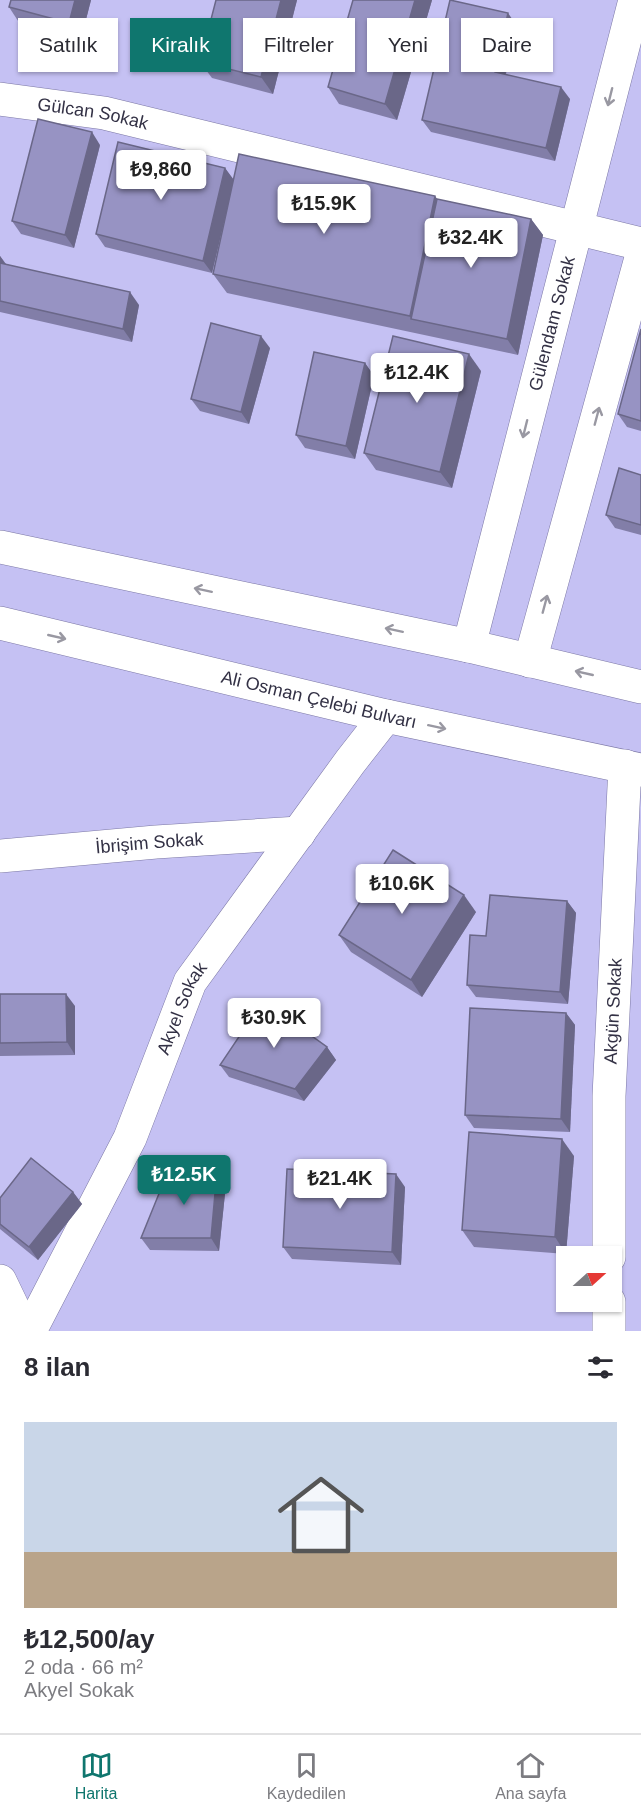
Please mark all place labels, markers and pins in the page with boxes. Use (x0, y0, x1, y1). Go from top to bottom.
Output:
pin: ₺9,860 (112, 150, 210, 201)
pin: ₺15.9K (275, 184, 373, 235)
pin: ₺32.4K (422, 218, 520, 269)
pin: ₺12.4K (368, 353, 466, 404)
pin: ₺10.6K (353, 864, 451, 915)
pin: ₺30.9K (225, 998, 323, 1049)
pin: ₺12.5K (135, 1155, 233, 1206)
pin: ₺21.4K (291, 1159, 389, 1210)

